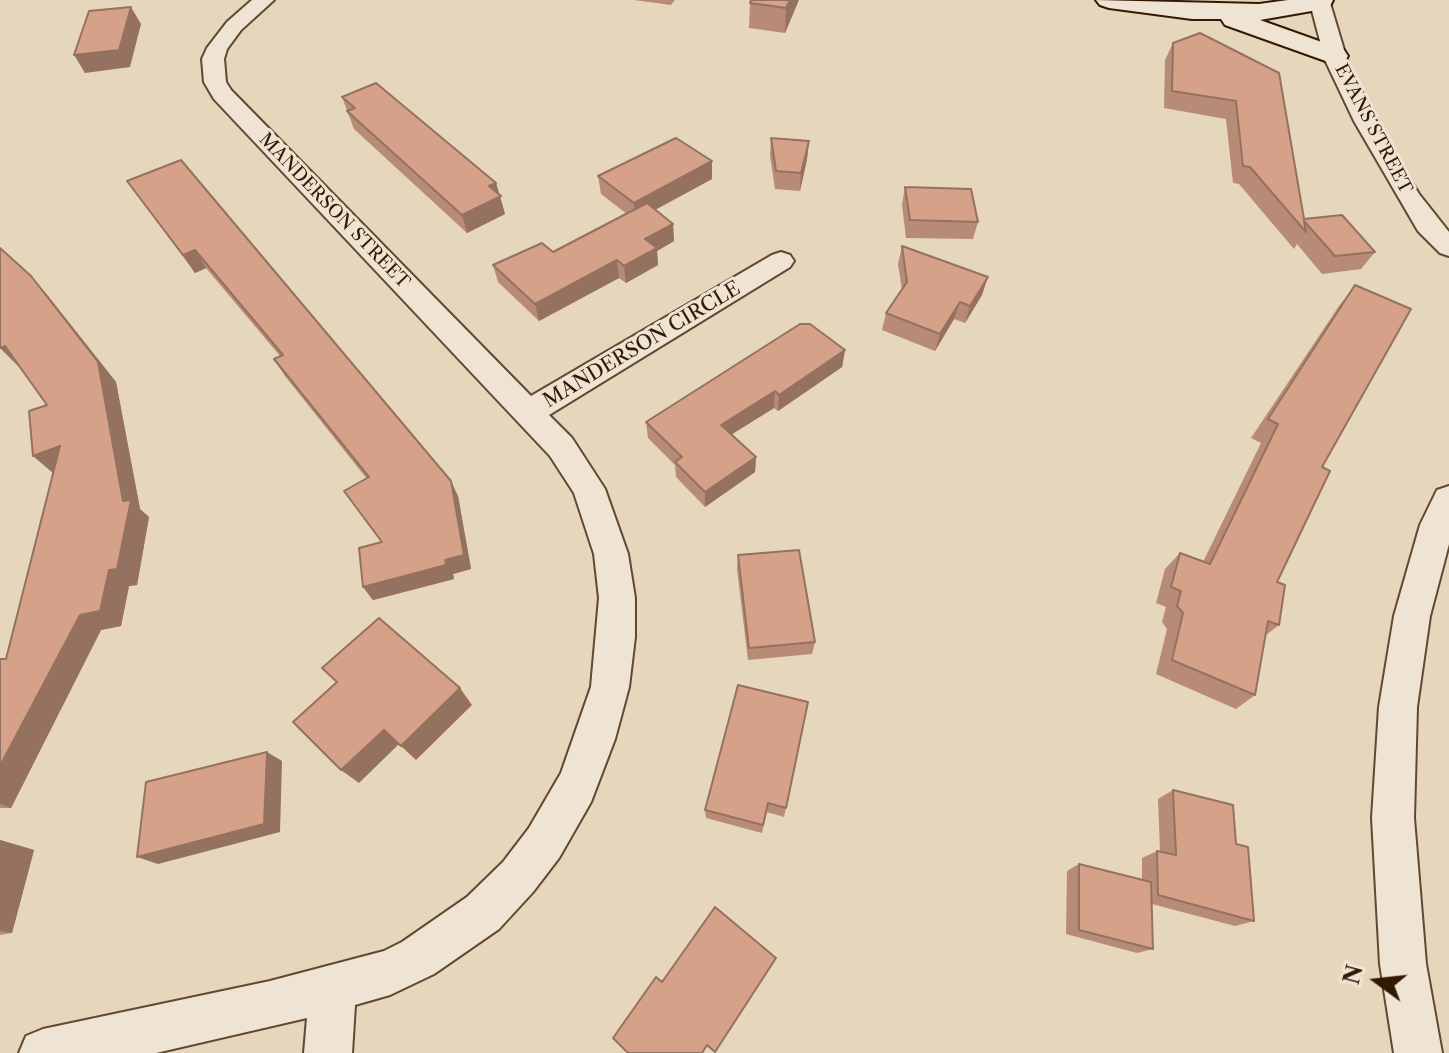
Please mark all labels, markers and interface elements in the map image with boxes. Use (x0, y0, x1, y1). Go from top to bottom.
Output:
street label: EVANS STREET (1330, 61, 1416, 197)
street label: MANDERSON STREET (254, 129, 414, 293)
street label: MANDERSON CIRCLE (539, 277, 745, 413)
north arrow (1337, 941, 1417, 1021)
text: N (1338, 962, 1369, 987)

